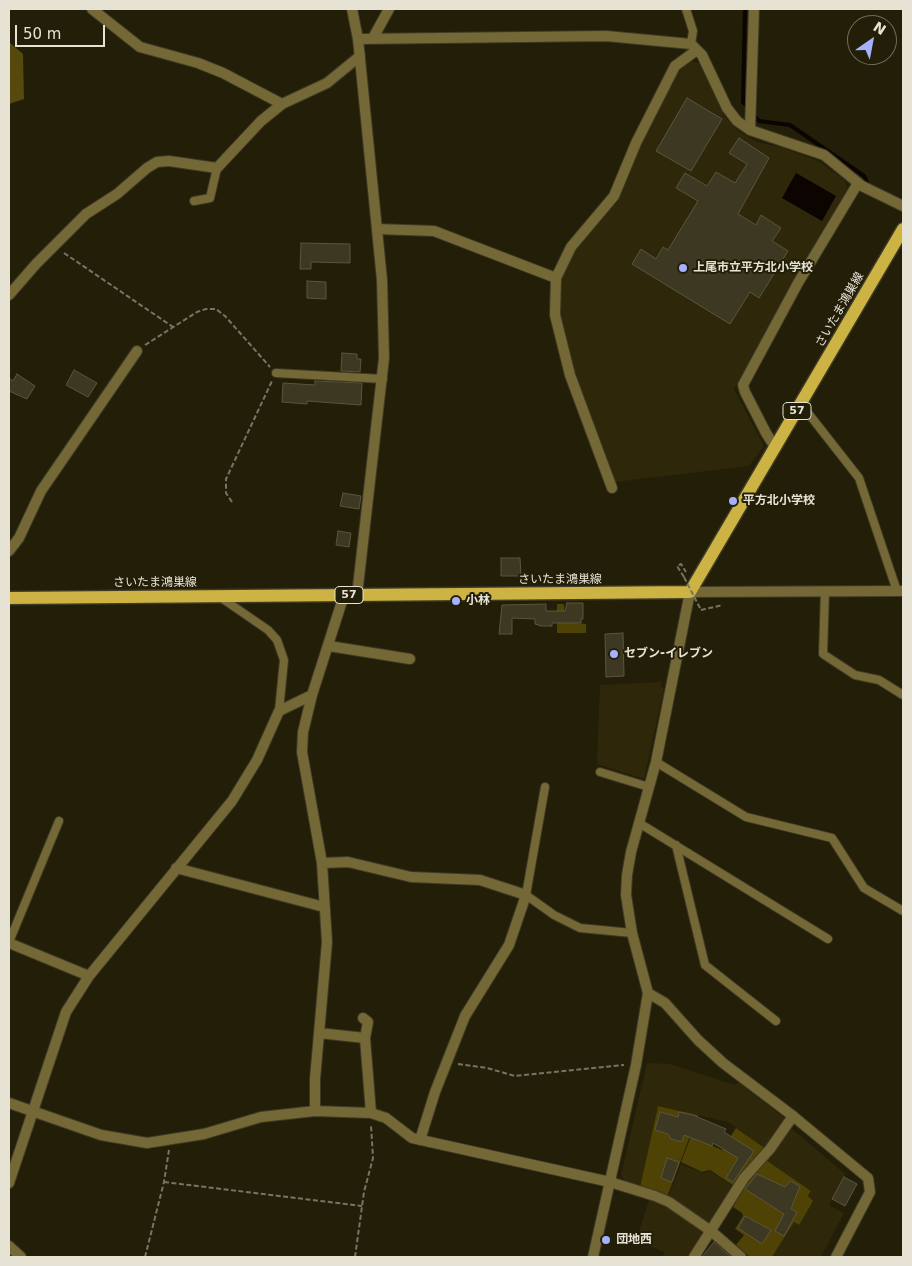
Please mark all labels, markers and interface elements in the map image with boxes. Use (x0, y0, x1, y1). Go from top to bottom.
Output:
scale bar (18, 15, 108, 47)
north arrow (847, 15, 897, 65)
text: N (870, 18, 889, 38)
text: 50 m (23, 25, 61, 43)
place label: 上尾市立平方北小学校 (693, 261, 813, 275)
marker: 上尾市立平方北小学校 (677, 262, 689, 274)
street label: さいたま鴻巣線 (813, 270, 867, 350)
road number: 57 (783, 402, 811, 420)
place label: 平方北小学校 (743, 494, 815, 508)
marker: 平方北小学校 (727, 495, 739, 507)
street label: さいたま鴻巣線 (518, 573, 602, 587)
street label: さいたま鴻巣線 (113, 576, 197, 590)
road number: 57 (335, 586, 363, 604)
place label: 小林 (466, 594, 490, 608)
marker: 小林 (450, 595, 462, 607)
place label: セブン-イレブン (624, 647, 713, 661)
marker: セブン-イレブン (608, 648, 620, 660)
place label: 団地西 (616, 1233, 652, 1247)
marker: 団地西 (600, 1234, 612, 1246)

